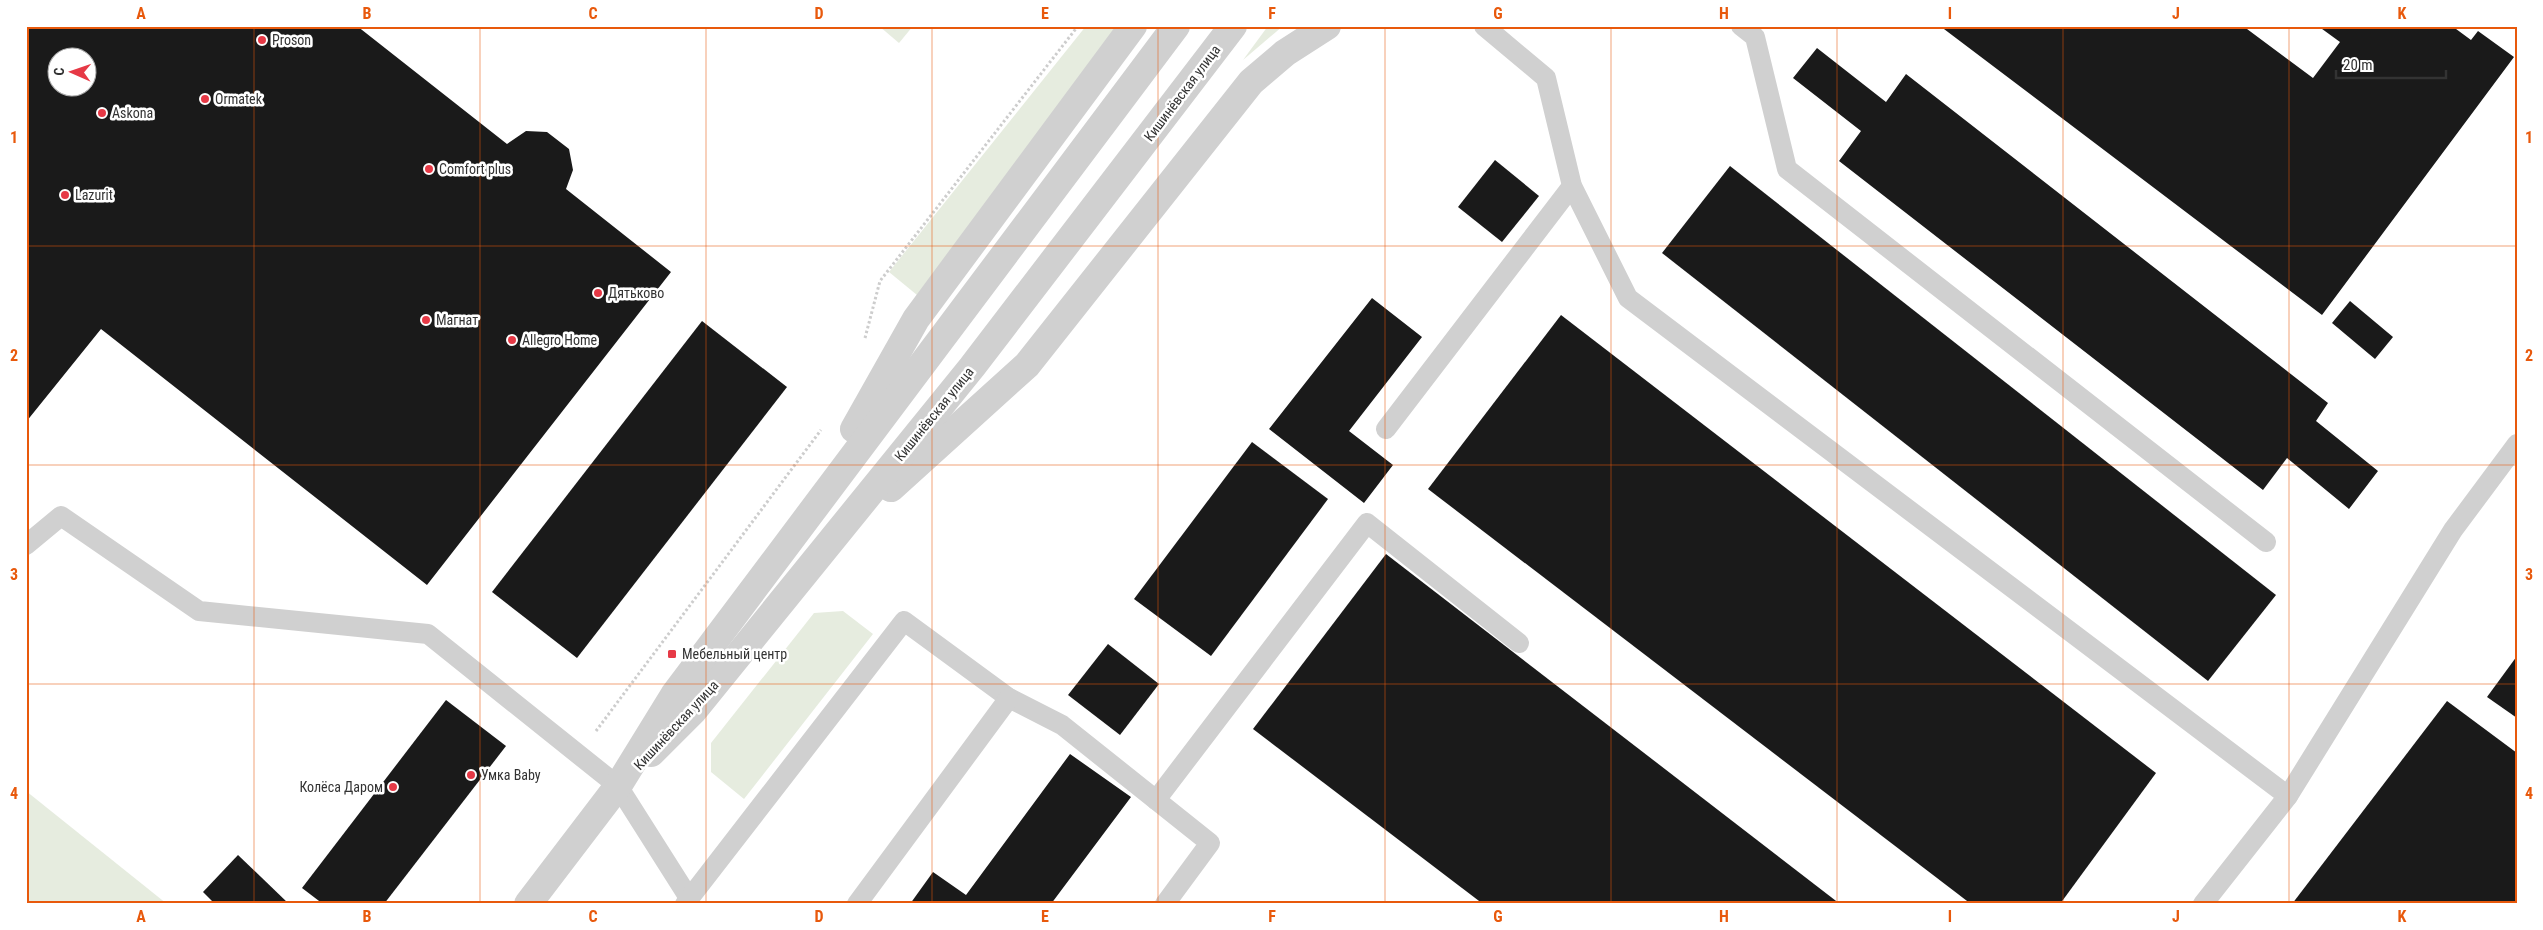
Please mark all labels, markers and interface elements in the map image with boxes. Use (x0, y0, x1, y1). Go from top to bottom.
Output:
text: A (136, 4, 146, 23)
text: B (363, 4, 372, 23)
text: C (588, 4, 598, 23)
text: D (814, 4, 824, 23)
text: E (1041, 4, 1049, 23)
text: F (1268, 4, 1276, 23)
text: G (1493, 4, 1503, 23)
text: H (1719, 4, 1729, 23)
text: I (1948, 4, 1952, 23)
text: J (2172, 4, 2180, 23)
text: K (2398, 4, 2407, 23)
place label: Proson (272, 32, 311, 48)
marker: Proson (256, 34, 268, 46)
street label: Кишинёвская улица (1141, 42, 1223, 144)
north arrow (48, 48, 98, 98)
scale bar (2336, 48, 2446, 80)
text: 20 m (2343, 56, 2373, 74)
text: С (51, 67, 67, 76)
place label: Ormatek (215, 91, 263, 107)
marker: Ormatek (199, 93, 211, 105)
place label: Askona (112, 105, 153, 121)
marker: Askona (96, 107, 108, 119)
text: 1 (10, 128, 18, 147)
text: 1 (2525, 128, 2533, 147)
place label: Comfort plus (439, 161, 511, 177)
marker: Comfort plus (423, 163, 435, 175)
place label: Lazurit (75, 187, 113, 203)
marker: Lazurit (59, 189, 71, 201)
place label: Дятьково (608, 285, 664, 301)
marker: Дятьково (592, 287, 604, 299)
place label: Магнат (436, 312, 478, 328)
marker: Магнат (420, 314, 432, 326)
place label: Allegro Home (522, 332, 598, 348)
marker: Allegro Home (506, 334, 518, 346)
text: 2 (10, 346, 18, 365)
text: 2 (2525, 346, 2533, 365)
street label: Кишинёвская улица (891, 364, 977, 464)
text: 3 (10, 565, 18, 584)
text: 3 (2525, 565, 2533, 584)
place label: Мебельный центр (682, 646, 787, 662)
marker: Мебельный центр (666, 648, 678, 660)
street label: Кишинёвская улица (630, 677, 722, 773)
place label: Умка Baby (481, 767, 541, 783)
marker: Умка Baby (465, 769, 477, 781)
place label: Колёса Даром (299, 779, 383, 795)
marker: Колёса Даром (387, 781, 399, 793)
text: 4 (10, 784, 18, 803)
text: 4 (2525, 784, 2533, 803)
text: A (136, 907, 146, 926)
text: B (363, 907, 372, 926)
text: C (588, 907, 598, 926)
text: D (814, 907, 824, 926)
text: E (1041, 907, 1049, 926)
text: F (1268, 907, 1276, 926)
text: G (1493, 907, 1503, 926)
text: H (1719, 907, 1729, 926)
text: I (1948, 907, 1952, 926)
text: J (2172, 907, 2180, 926)
text: K (2398, 907, 2407, 926)

